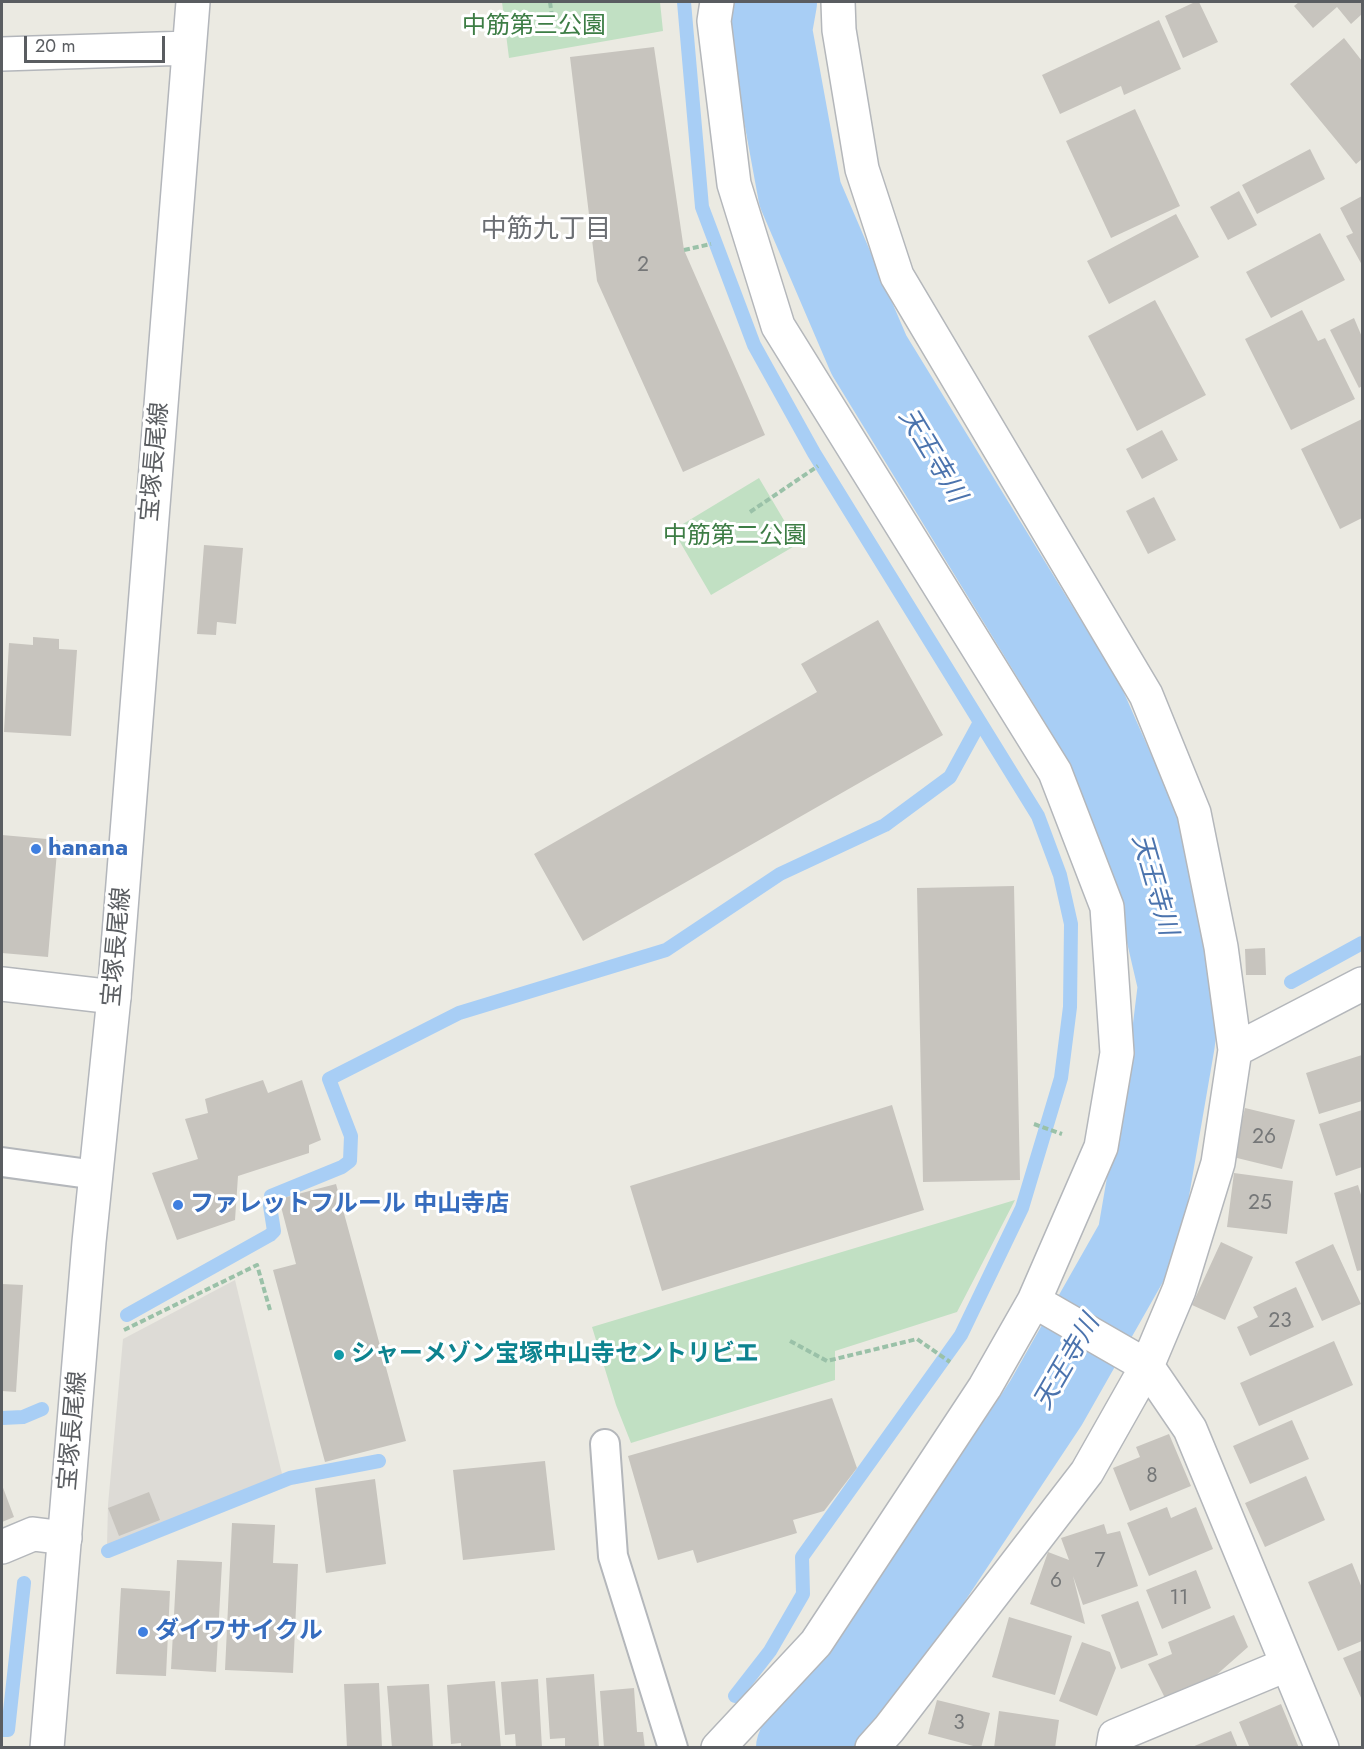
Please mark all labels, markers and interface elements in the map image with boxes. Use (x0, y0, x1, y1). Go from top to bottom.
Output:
park label: 中筋第三公園 (462, 13, 606, 41)
scale bar (27, 24, 168, 62)
text: 20 m (35, 33, 75, 59)
district label: 中筋九丁目 (481, 215, 611, 247)
house number: 2 (637, 253, 649, 279)
street label: 宝塚長尾線 (136, 401, 176, 523)
water label: 天王寺川 (891, 403, 971, 509)
park label: 中筋第二公園 (663, 523, 807, 551)
water label: 天王寺川 (1124, 831, 1182, 939)
place label: hanana (48, 835, 128, 863)
marker: hanana (29, 842, 43, 856)
street label: 宝塚長尾線 (98, 886, 138, 1008)
house number: 26 (1252, 1125, 1276, 1151)
place label: ファレットフルール 中山寺店 (190, 1191, 509, 1219)
house number: 25 (1248, 1191, 1272, 1217)
marker: ファレットフルール 中山寺店 (171, 1198, 185, 1212)
house number: 23 (1268, 1309, 1292, 1335)
water label: 天王寺川 (1028, 1310, 1108, 1416)
place label: シャーメゾン宝塚中山寺セントリビエ (351, 1341, 759, 1369)
marker: シャーメゾン宝塚中山寺セントリビエ (332, 1348, 346, 1362)
street label: 宝塚長尾線 (54, 1370, 94, 1492)
house number: 8 (1146, 1464, 1158, 1490)
house number: 7 (1094, 1549, 1106, 1575)
house number: 6 (1050, 1569, 1062, 1595)
house number: 11 (1170, 1586, 1188, 1612)
place label: ダイワサイクル (155, 1618, 323, 1646)
marker: ダイワサイクル (136, 1625, 150, 1639)
house number: 3 (953, 1711, 965, 1737)

